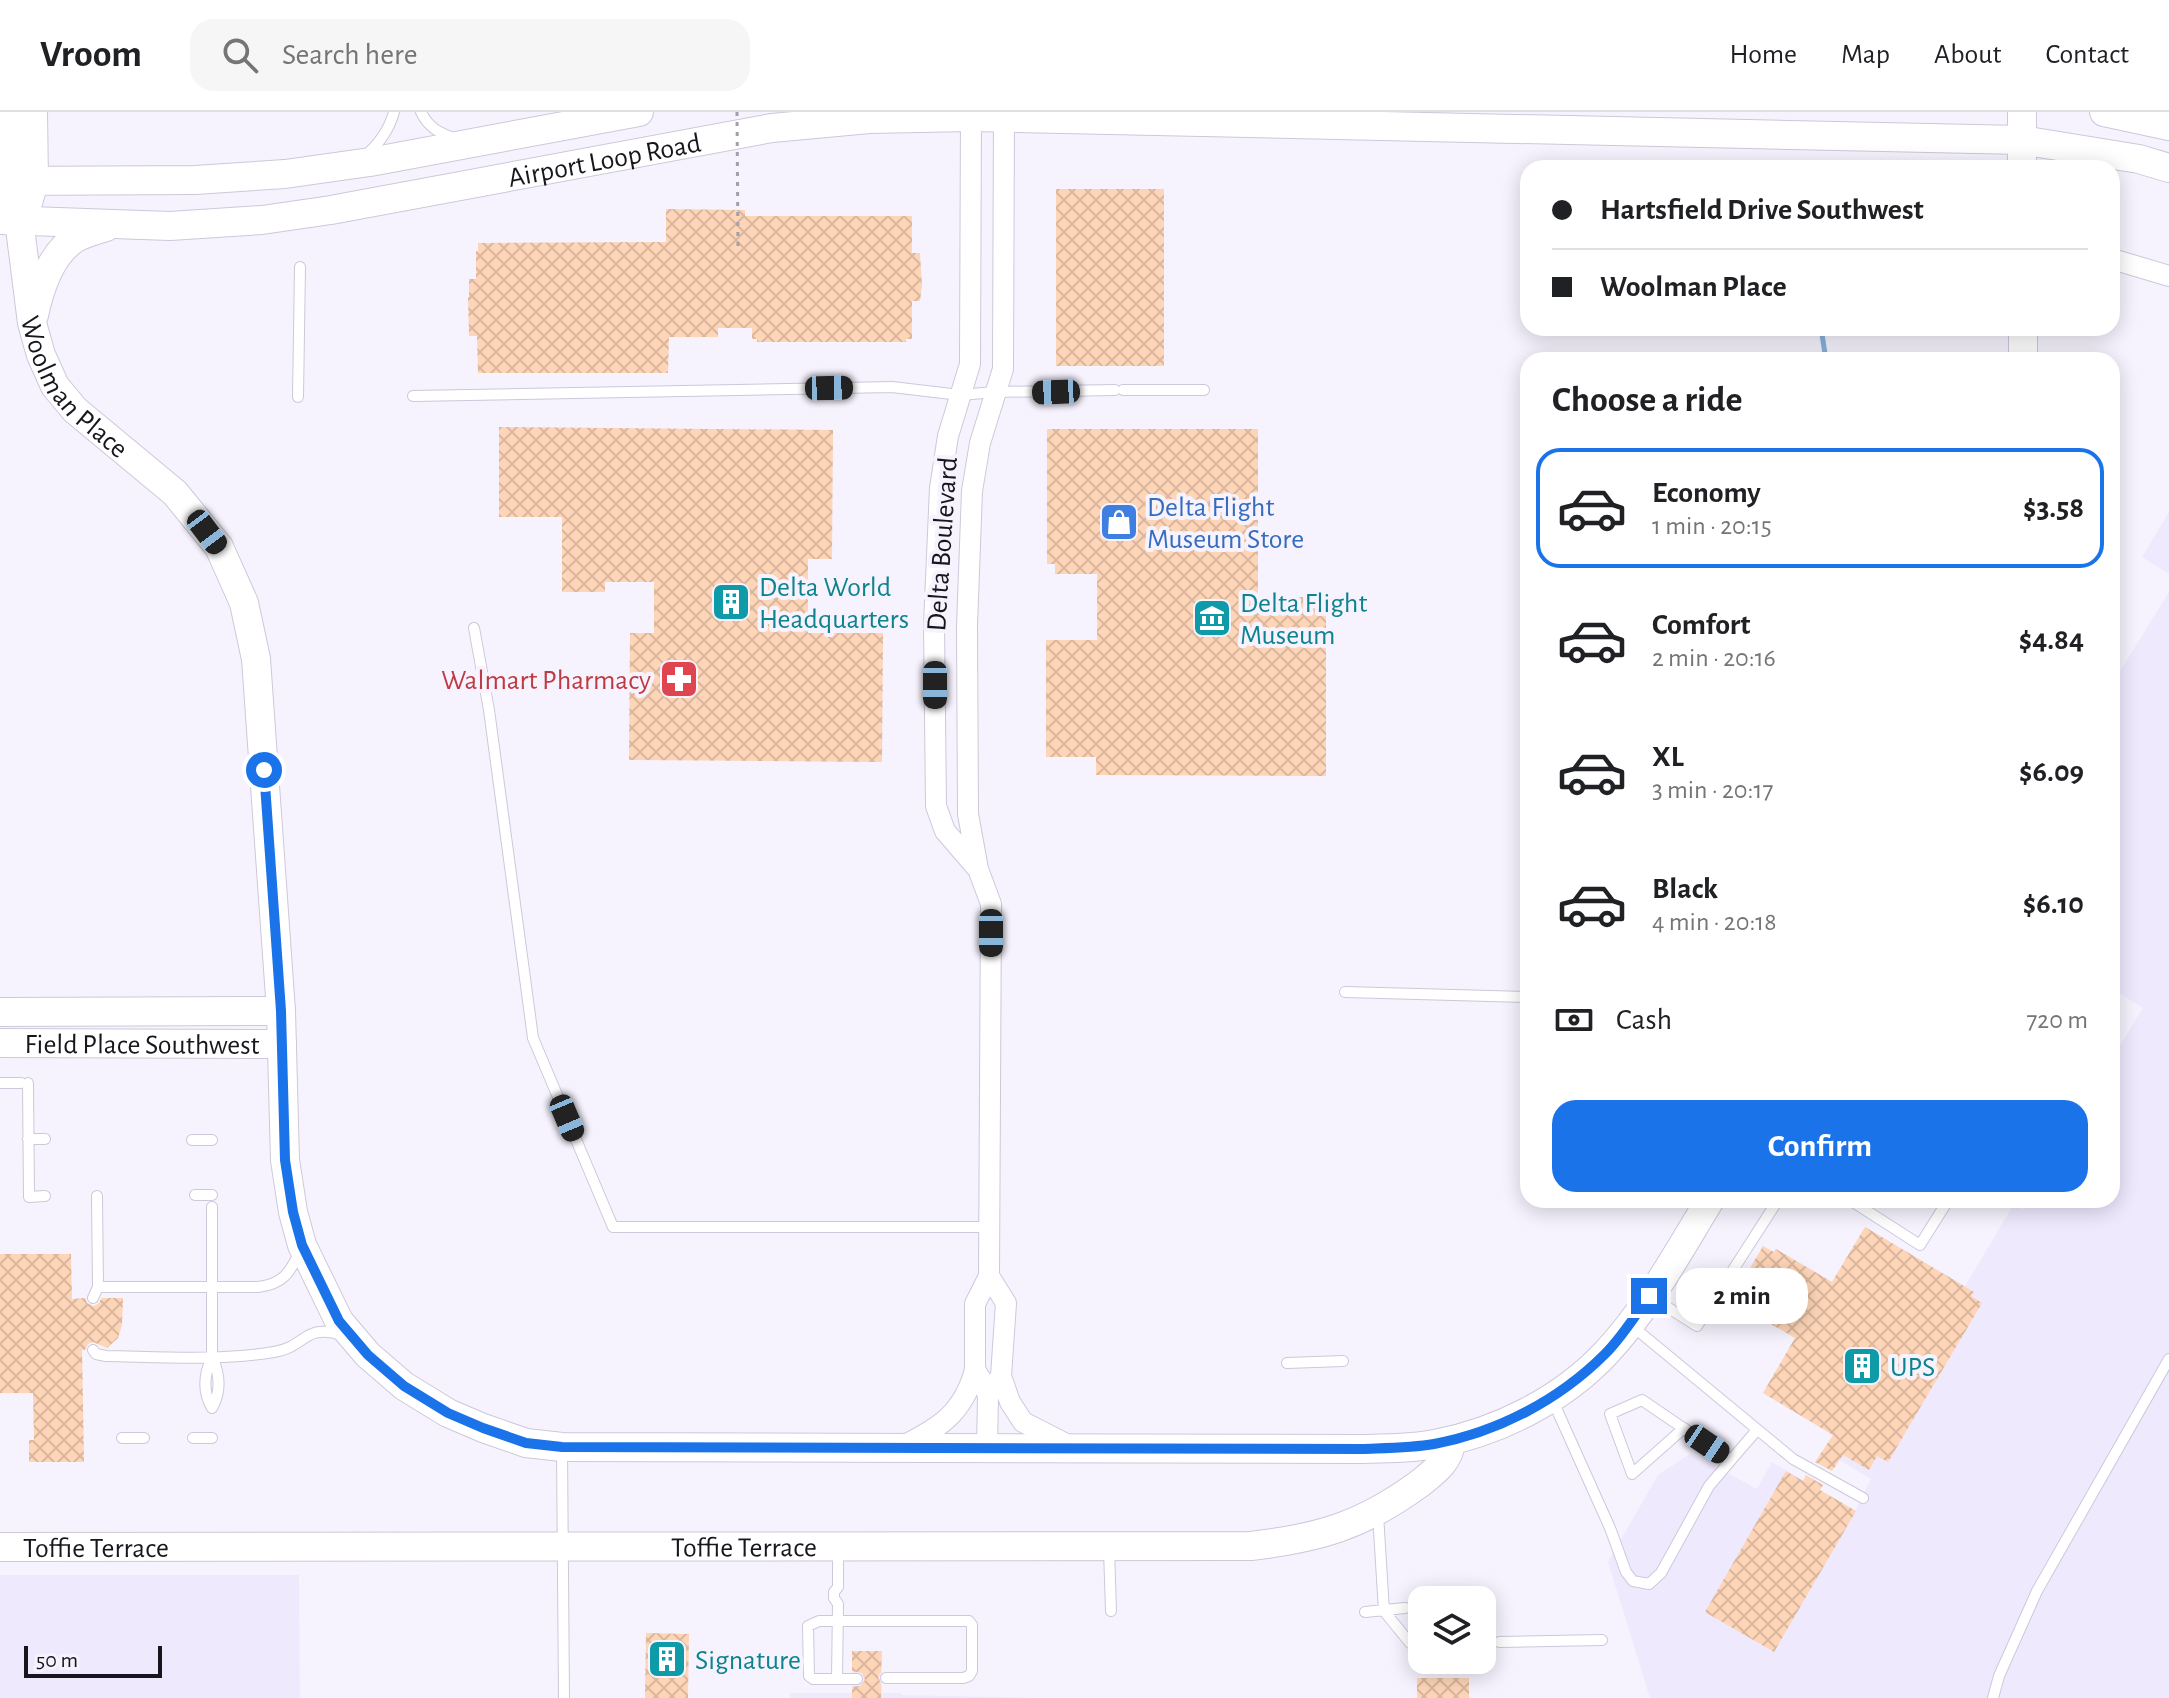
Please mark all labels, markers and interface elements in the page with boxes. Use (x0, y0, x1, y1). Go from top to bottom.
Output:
search box (190, 19, 750, 91)
icon: search (218, 33, 262, 77)
text: Vroom (40, 36, 142, 74)
text: Search here (282, 40, 418, 70)
text: Home (1730, 41, 1797, 69)
text: Map (1841, 41, 1890, 69)
text: About (1934, 41, 2002, 69)
text: Contact (2046, 41, 2129, 69)
street label: Airport Loop Road (506, 129, 703, 193)
text: Hartsfield Drive Southwest (1600, 195, 1924, 225)
text: Woolman Place (1600, 272, 1787, 302)
street label: Woolman Place (15, 313, 133, 464)
car (805, 376, 853, 400)
car (1032, 379, 1080, 405)
text: Choose a ride (1552, 382, 1742, 418)
street label: Delta Boulevard (923, 456, 963, 632)
icon: car (1556, 472, 1628, 544)
text: Economy (1652, 478, 1761, 508)
text: $3.58 (2023, 493, 2084, 523)
place label: Delta Flight Museum Store (1147, 494, 1304, 554)
shop icon: Delta Flight Museum Store (1098, 501, 1140, 543)
car (183, 506, 231, 558)
text: 1 min · 20:15 (1652, 513, 1772, 539)
place label: Delta World Headquarters (759, 574, 909, 634)
building icon: Delta World Headquarters (710, 581, 752, 623)
place label: Delta Flight Museum (1240, 590, 1367, 650)
museum icon: Delta Flight Museum (1191, 597, 1233, 639)
icon: car (1556, 604, 1628, 676)
text: Comfort (1652, 610, 1751, 640)
text: $4.84 (2019, 625, 2084, 655)
text: 2 min · 20:16 (1652, 645, 1776, 671)
pharmacy icon: Walmart Pharmacy (658, 658, 700, 700)
car (923, 661, 947, 709)
place label: Walmart Pharmacy (441, 667, 651, 695)
icon: car (1556, 736, 1628, 808)
text: XL (1652, 742, 1684, 772)
route start (246, 752, 282, 788)
text: $6.09 (2019, 757, 2084, 787)
text: 3 min · 20:17 (1652, 777, 1773, 803)
icon: car (1556, 868, 1628, 940)
text: Black (1652, 874, 1718, 904)
text: $6.10 (2023, 889, 2084, 919)
car (979, 909, 1003, 957)
text: 4 min · 20:18 (1652, 909, 1777, 935)
icon: cash (1552, 998, 1596, 1042)
text: Cash (1616, 1005, 1672, 1035)
text: 720 m (2027, 1007, 2088, 1033)
street label: Field Place Southwest (24, 1031, 260, 1060)
car (547, 1091, 587, 1145)
button: Confirm (1552, 1100, 2088, 1192)
callout: 2 min (1677, 1268, 1809, 1324)
route end (1631, 1278, 1667, 1314)
text: 2 min (1713, 1283, 1771, 1309)
building icon: UPS (1841, 1345, 1883, 1387)
place label: UPS (1890, 1354, 1935, 1382)
car (1680, 1421, 1734, 1467)
street label: Toffie Terrace (671, 1534, 817, 1562)
street label: Toffie Terrace (23, 1535, 169, 1563)
map controls (1408, 1586, 1496, 1674)
button: layers (1408, 1586, 1496, 1674)
building icon: Signature (646, 1638, 688, 1680)
scale bar (24, 1642, 162, 1678)
place label: Signature (695, 1647, 801, 1675)
text: 50 m (36, 1649, 78, 1671)

